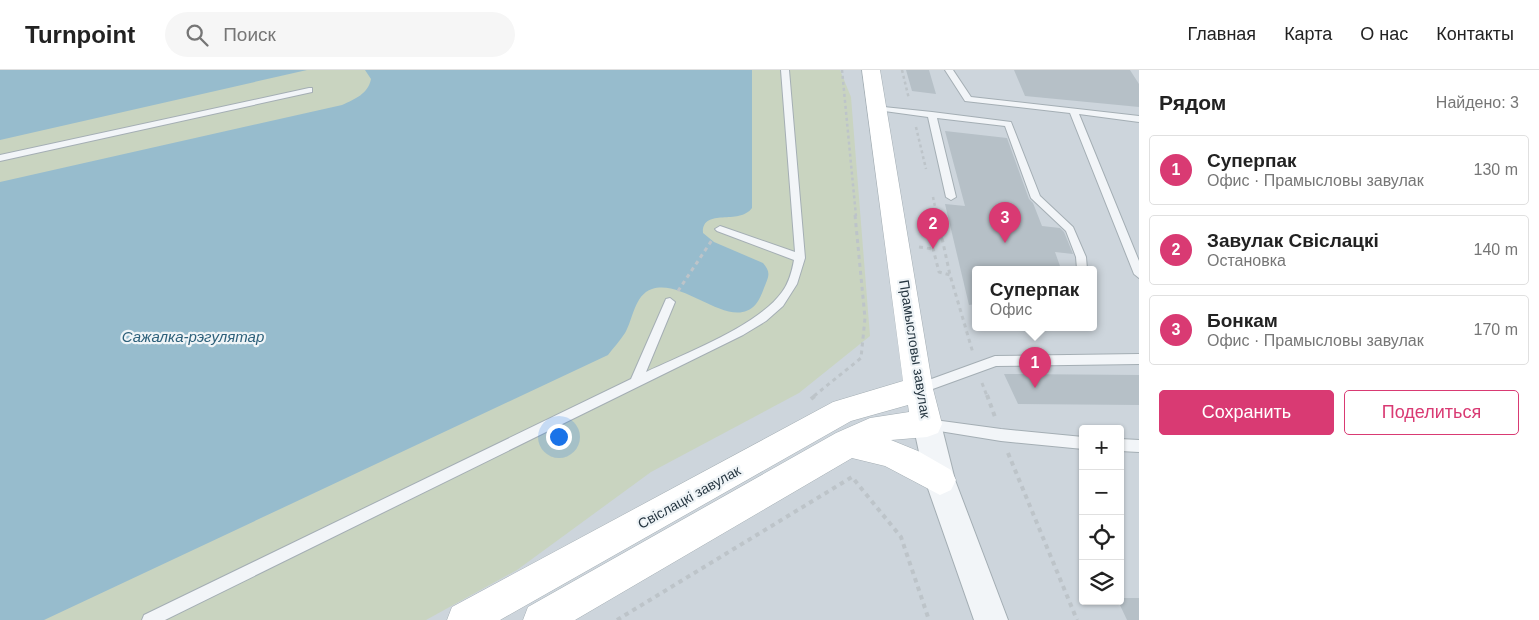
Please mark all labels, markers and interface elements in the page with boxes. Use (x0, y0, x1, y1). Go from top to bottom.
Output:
search box (165, 12, 515, 57)
text: Turnpoint (25, 21, 135, 48)
icon: search (183, 21, 211, 49)
text: Поиск (223, 24, 276, 45)
text: Главная (1188, 24, 1256, 44)
text: Карта (1284, 24, 1332, 44)
text: О нас (1360, 24, 1408, 44)
text: Контакты (1436, 24, 1514, 44)
text: Рядом (1159, 91, 1226, 114)
text: Найдено: 3 (1436, 94, 1519, 111)
text: Суперпак (1207, 150, 1297, 171)
text: 1 (1172, 161, 1180, 178)
text: 130 m (1474, 161, 1518, 178)
text: Офис · Прамысловы завулак (1207, 172, 1424, 189)
pin: 3 (989, 202, 1021, 243)
pin: 2 (917, 208, 949, 249)
text: Завулак Свіслацкі (1207, 230, 1379, 251)
text: 2 (1172, 241, 1180, 258)
text: 140 m (1474, 241, 1518, 258)
text: Остановка (1207, 252, 1286, 269)
popup (972, 266, 1097, 331)
street label: Прамысловы завулак (896, 279, 934, 420)
text: Суперпак (990, 279, 1079, 300)
text: Офис (990, 301, 1032, 318)
text: Бонкам (1207, 310, 1278, 331)
text: 3 (1172, 321, 1180, 338)
text: 170 m (1474, 321, 1518, 338)
water label: Сажалка-рэгулятар (122, 328, 264, 345)
text: Офис · Прамысловы завулак (1207, 332, 1424, 349)
pin: 1 (1019, 347, 1051, 388)
button: Сохранить (1159, 390, 1334, 435)
button: Поделиться (1344, 390, 1519, 435)
your location (546, 424, 572, 450)
map controls (1079, 425, 1124, 605)
button: + (1079, 425, 1124, 470)
street label: Свіслацкі завулак (635, 462, 744, 532)
button: − (1079, 470, 1124, 515)
button: locate (1079, 515, 1124, 560)
button: layers (1079, 560, 1124, 605)

